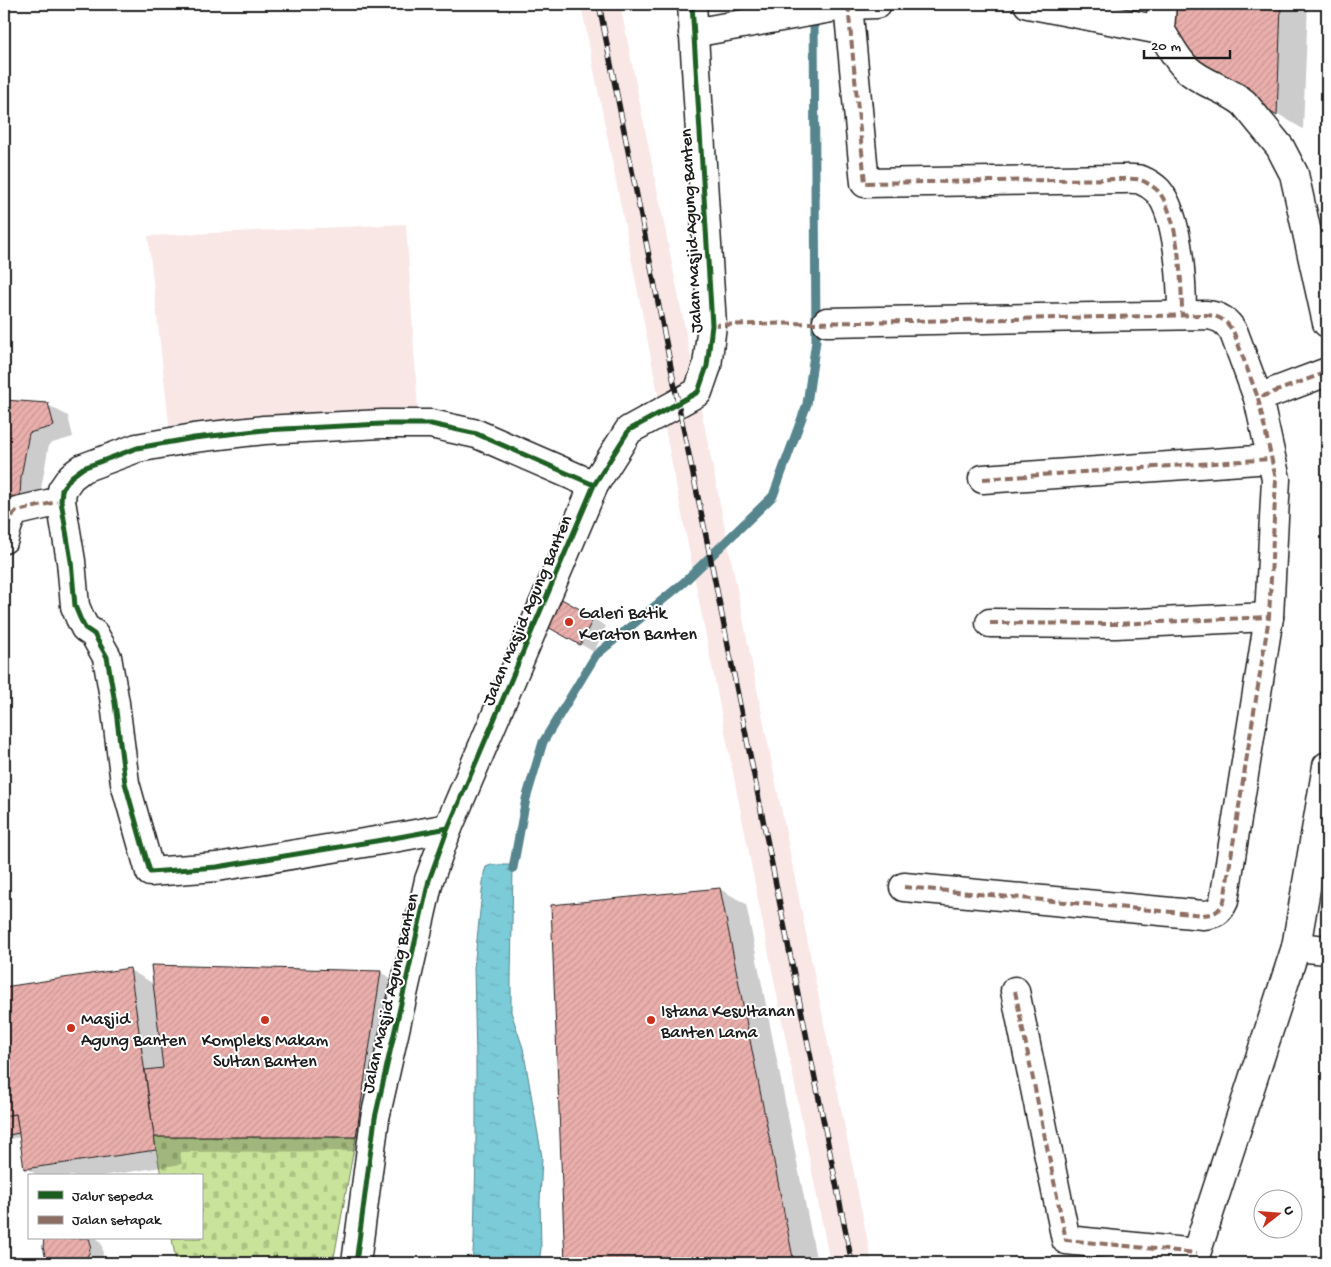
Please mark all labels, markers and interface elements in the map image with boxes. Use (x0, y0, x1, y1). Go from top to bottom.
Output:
scale bar (1144, 28, 1230, 60)
text: 20 m (1151, 38, 1181, 56)
street label: Jalan Masjid Agung Banten (677, 128, 708, 334)
street label: Jalan Masjid Agung Banten (479, 512, 578, 709)
place label: Galeri Batik Keraton Banten (579, 604, 697, 646)
marker: Galeri Batik Keraton Banten (563, 616, 575, 628)
street label: Jalan Masjid Agung Banten (358, 891, 425, 1096)
place label: Istana Kesultanan Banten Lama (660, 1002, 795, 1044)
place label: Masjid Agung Banten (81, 1010, 187, 1052)
marker: Kompleks Makam Sultan Banten (259, 1014, 271, 1026)
marker: Istana Kesultanan Banten Lama (645, 1014, 657, 1026)
marker: Masjid Agung Banten (65, 1022, 77, 1034)
place label: Kompleks Makam Sultan Banten (202, 1031, 328, 1073)
legend (28, 1174, 202, 1240)
text: Jalur sepeda (72, 1188, 154, 1206)
north arrow (1254, 1190, 1304, 1240)
text: U (1279, 1205, 1297, 1217)
text: Jalan setapak (72, 1212, 162, 1230)

